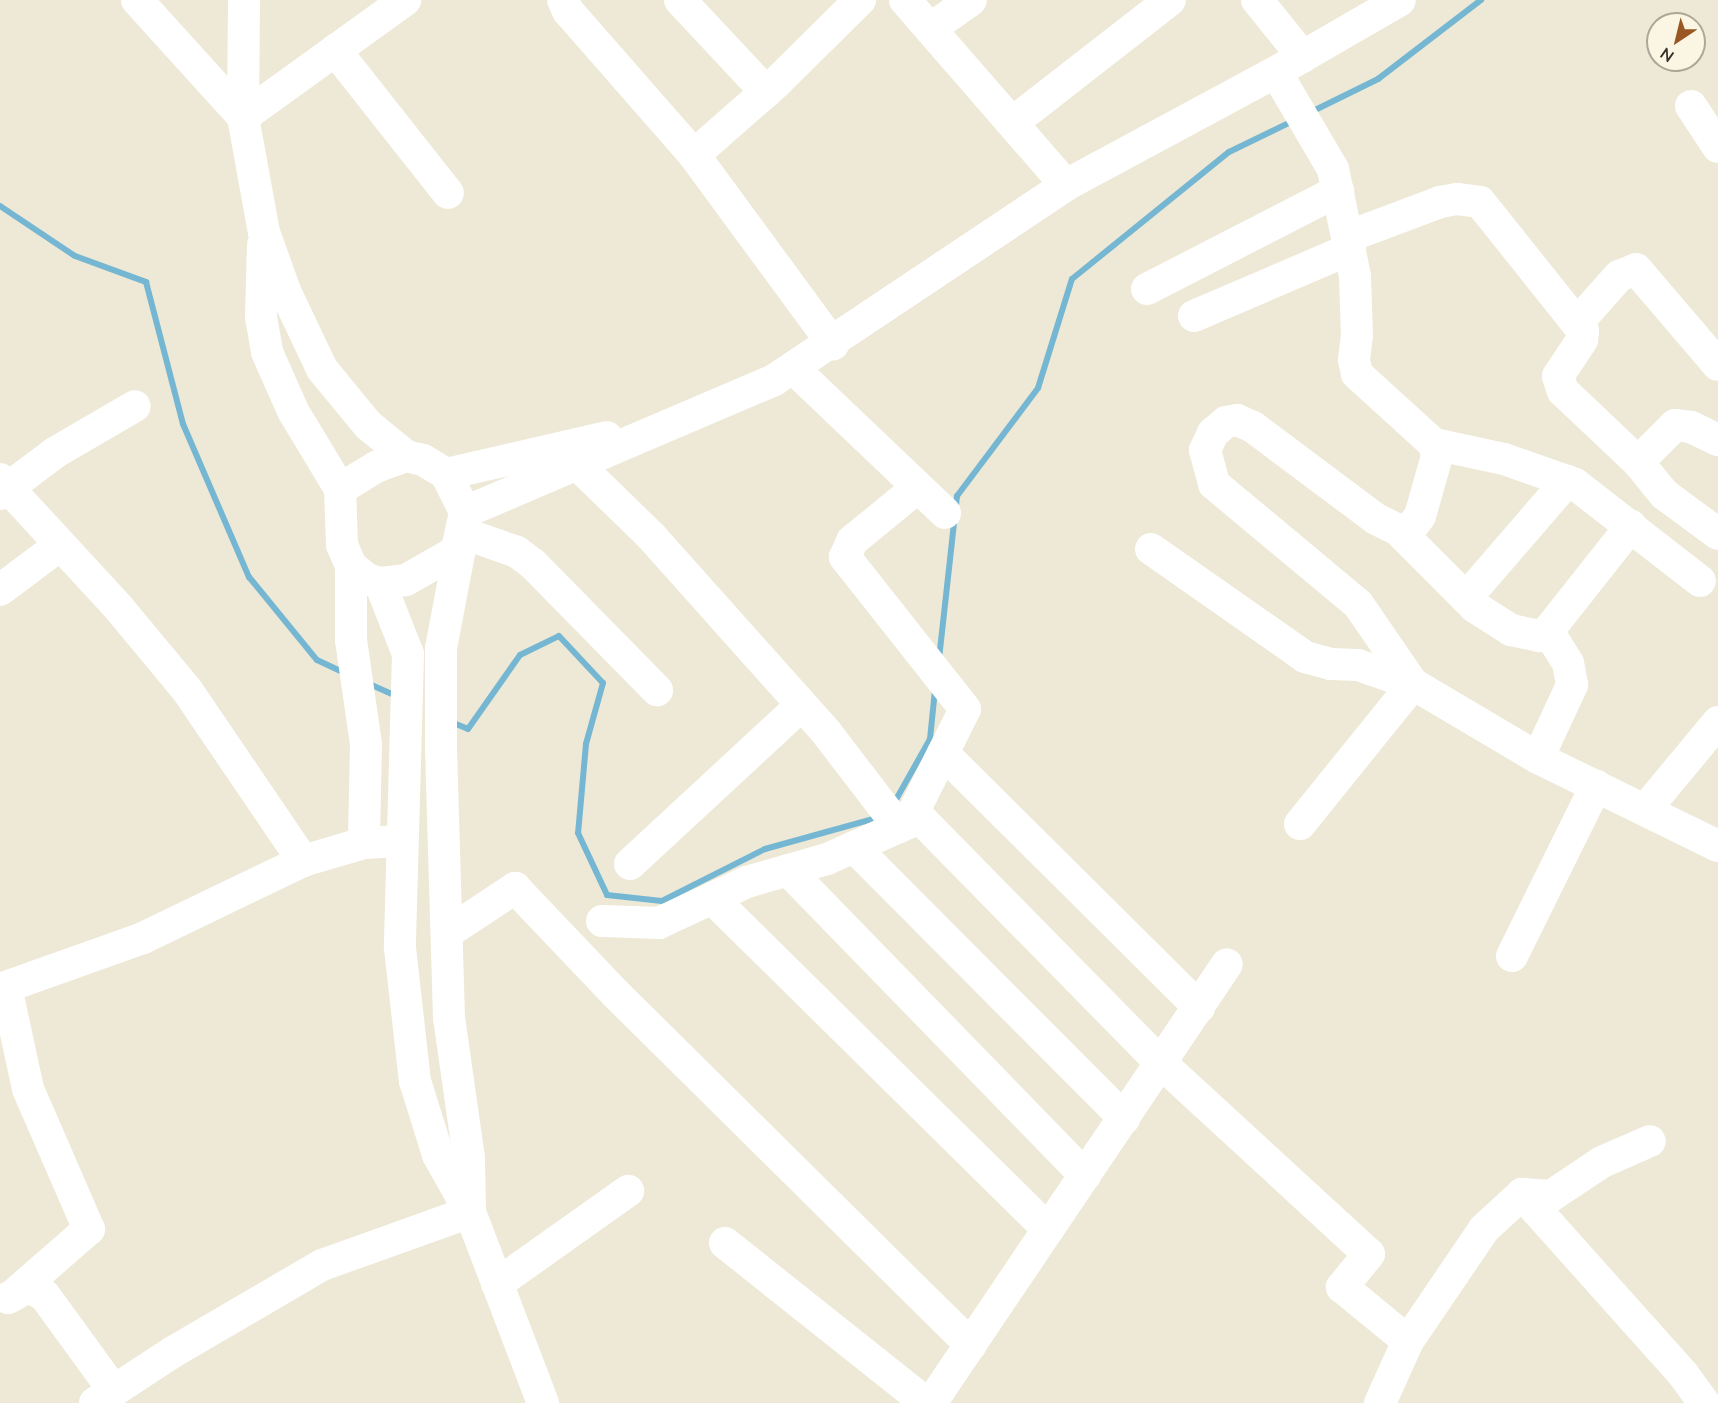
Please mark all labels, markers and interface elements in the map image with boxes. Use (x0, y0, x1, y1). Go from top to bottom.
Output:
north arrow (1646, 12, 1706, 72)
text: N (1656, 43, 1678, 67)

